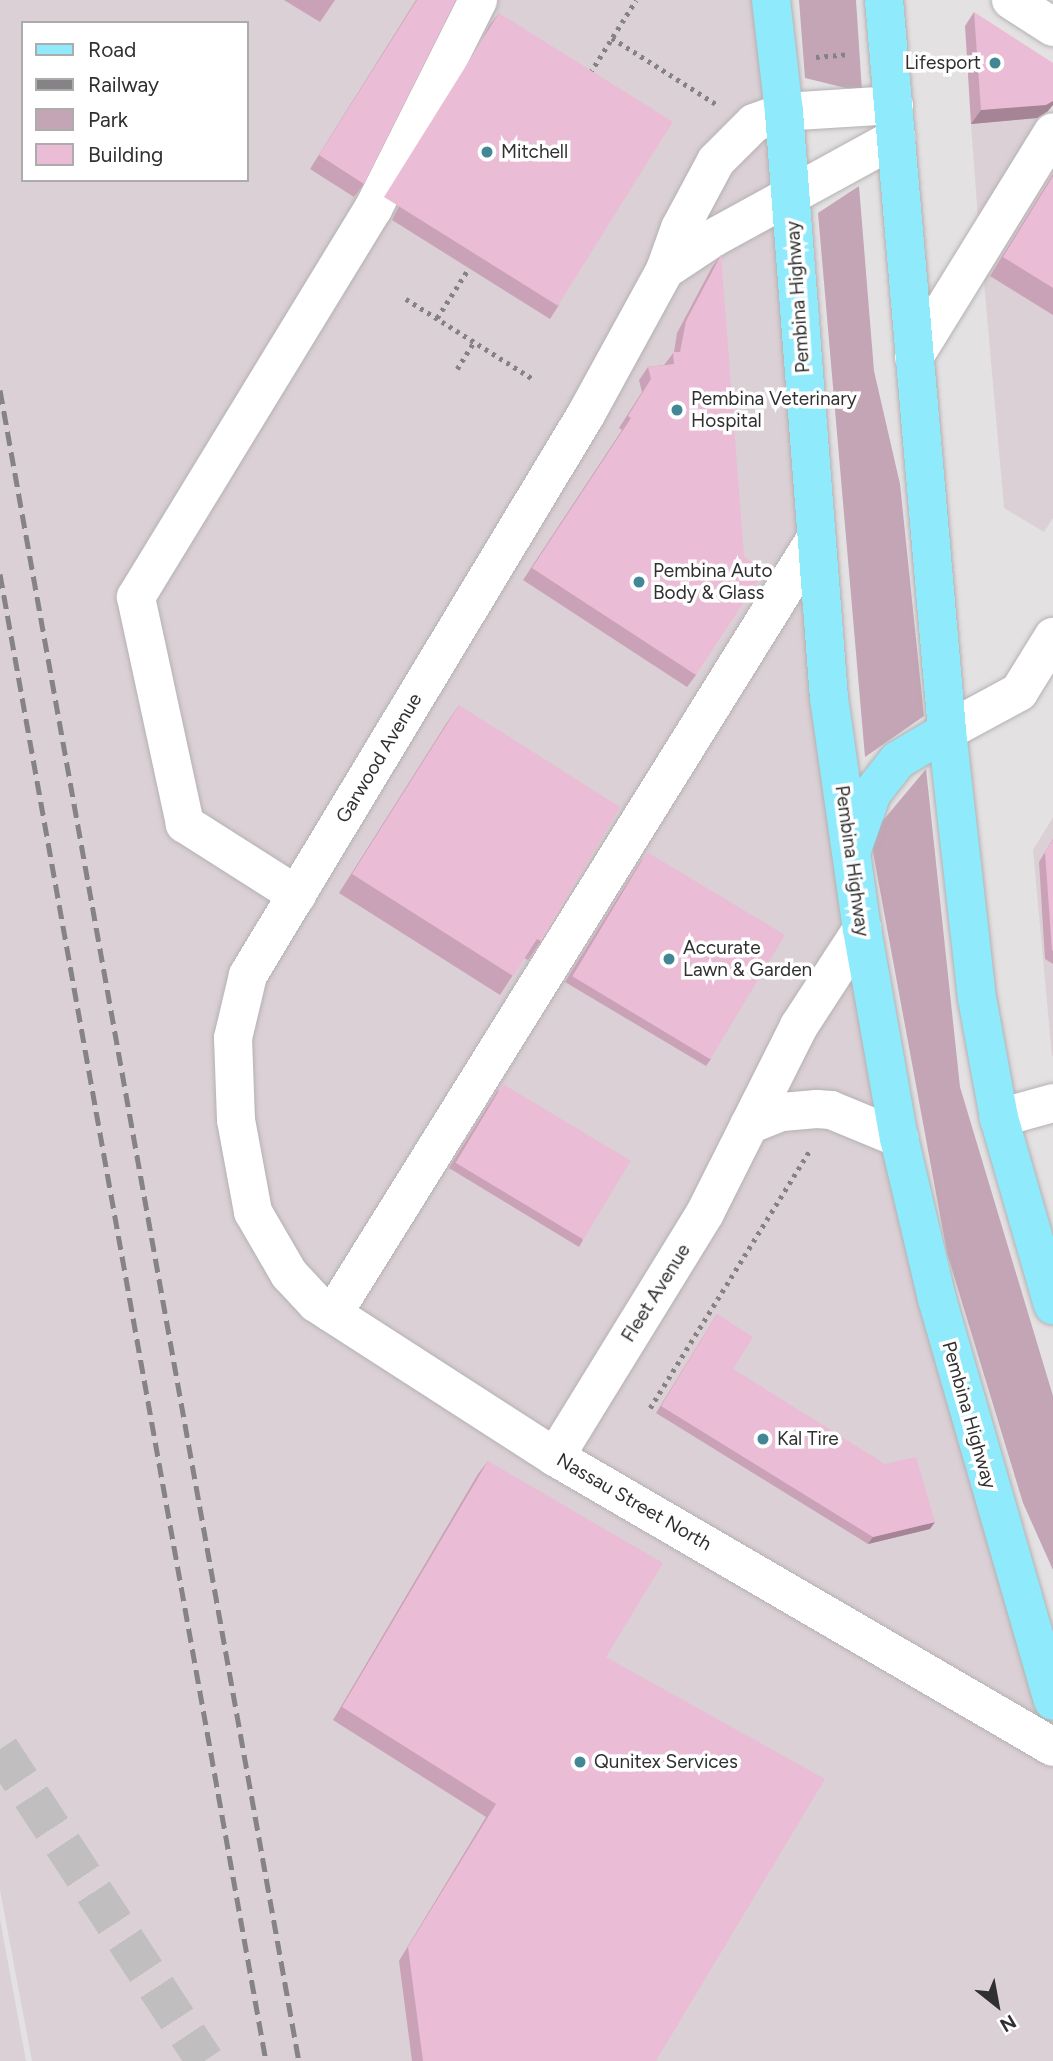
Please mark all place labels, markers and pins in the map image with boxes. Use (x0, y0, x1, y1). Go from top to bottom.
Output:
place label: Lifesport (905, 52, 981, 74)
marker: Lifesport (987, 55, 1003, 71)
place label: Mitchell (501, 141, 568, 163)
marker: Mitchell (479, 144, 495, 160)
place label: Pembina Veterinary Hospital (691, 388, 857, 432)
marker: Pembina Veterinary Hospital (669, 402, 685, 418)
place label: Pembina Auto Body & Glass (653, 560, 773, 604)
marker: Pembina Auto Body & Glass (631, 574, 647, 590)
place label: Accurate Lawn & Garden (683, 937, 812, 981)
marker: Accurate Lawn & Garden (661, 951, 677, 967)
place label: Kal Tire (777, 1428, 839, 1450)
marker: Kal Tire (755, 1431, 771, 1447)
place label: Qunitex Services (594, 1751, 738, 1773)
marker: Qunitex Services (572, 1754, 588, 1770)

